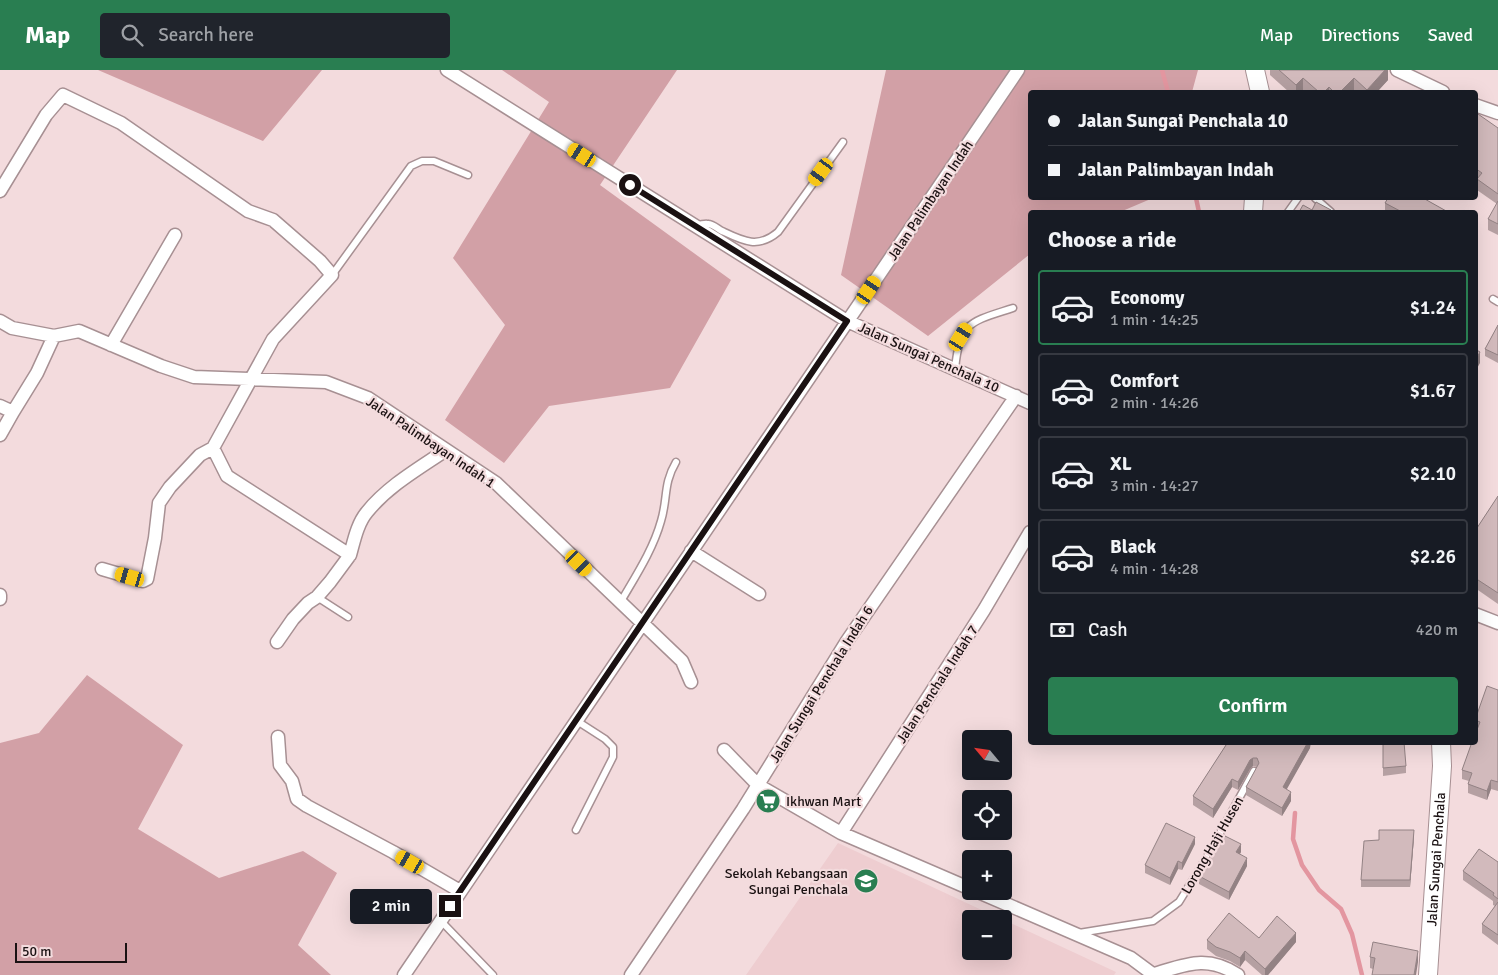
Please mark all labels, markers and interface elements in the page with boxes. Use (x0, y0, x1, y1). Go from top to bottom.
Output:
search box (100, 13, 450, 58)
text: Map (25, 20, 70, 50)
icon: search (118, 21, 146, 49)
text: Search here (158, 23, 254, 47)
text: Map (1260, 24, 1293, 46)
text: Directions (1321, 24, 1400, 46)
text: Saved (1428, 24, 1473, 46)
text: Jalan Sungai Penchala 10 (1078, 109, 1288, 133)
street label: Jalan Palimbayan Indah (884, 137, 977, 264)
car (565, 141, 598, 169)
car (806, 155, 835, 189)
text: Jalan Palimbayan Indah (1078, 158, 1274, 182)
route start (619, 174, 641, 196)
text: Choose a ride (1048, 226, 1176, 253)
car (854, 273, 883, 307)
icon: car (1050, 285, 1095, 330)
text: Economy (1110, 286, 1184, 310)
text: $1.24 (1410, 296, 1456, 320)
text: 1 min · 14:25 (1110, 310, 1199, 330)
street label: Jalan Sungai Penchala 10 (856, 319, 1002, 396)
car (946, 320, 975, 354)
icon: car (1050, 368, 1095, 413)
text: Comfort (1110, 369, 1179, 393)
text: $1.67 (1410, 379, 1456, 403)
street label: Jalan Palimbayan Indah 1 (363, 393, 498, 492)
text: 2 min · 14:26 (1110, 393, 1199, 413)
icon: car (1050, 451, 1095, 496)
text: XL (1110, 452, 1132, 476)
text: $2.10 (1410, 462, 1456, 486)
text: 3 min · 14:27 (1110, 476, 1199, 496)
icon: car (1050, 534, 1095, 579)
text: Black (1110, 535, 1156, 559)
text: $2.26 (1410, 545, 1456, 569)
car (562, 547, 595, 579)
text: 4 min · 14:28 (1110, 559, 1199, 579)
car (113, 566, 146, 588)
street label: Jalan Sungai Penchala Indah 6 (766, 603, 877, 766)
icon: cash (1048, 616, 1076, 644)
text: Cash (1088, 618, 1128, 642)
text: 420 m (1416, 620, 1458, 640)
street label: Jalan Penchala Indah 7 (893, 622, 982, 746)
button: Confirm (1048, 677, 1458, 735)
north arrow (962, 730, 1012, 780)
map controls (962, 730, 1012, 960)
supermarket icon: Ikhwan Mart (755, 788, 781, 814)
button: locate (962, 790, 1012, 840)
street label: Jalan Sungai Penchala (1423, 792, 1449, 927)
place label: Ikhwan Mart (786, 793, 861, 810)
street label: Lorong Haji Husen (1178, 793, 1247, 897)
car (393, 848, 426, 876)
button: + (962, 850, 1012, 900)
place label: Sekolah Kebangsaan Sungai Penchala (725, 865, 848, 898)
school or university icon: Sekolah Kebangsaan Sungai Penchala (853, 868, 879, 894)
callout: 2 min (350, 888, 432, 924)
route end (439, 895, 461, 917)
text: 2 min (372, 896, 410, 916)
button: − (962, 910, 1012, 960)
scale bar (15, 940, 128, 963)
text: 50 m (22, 943, 51, 960)

